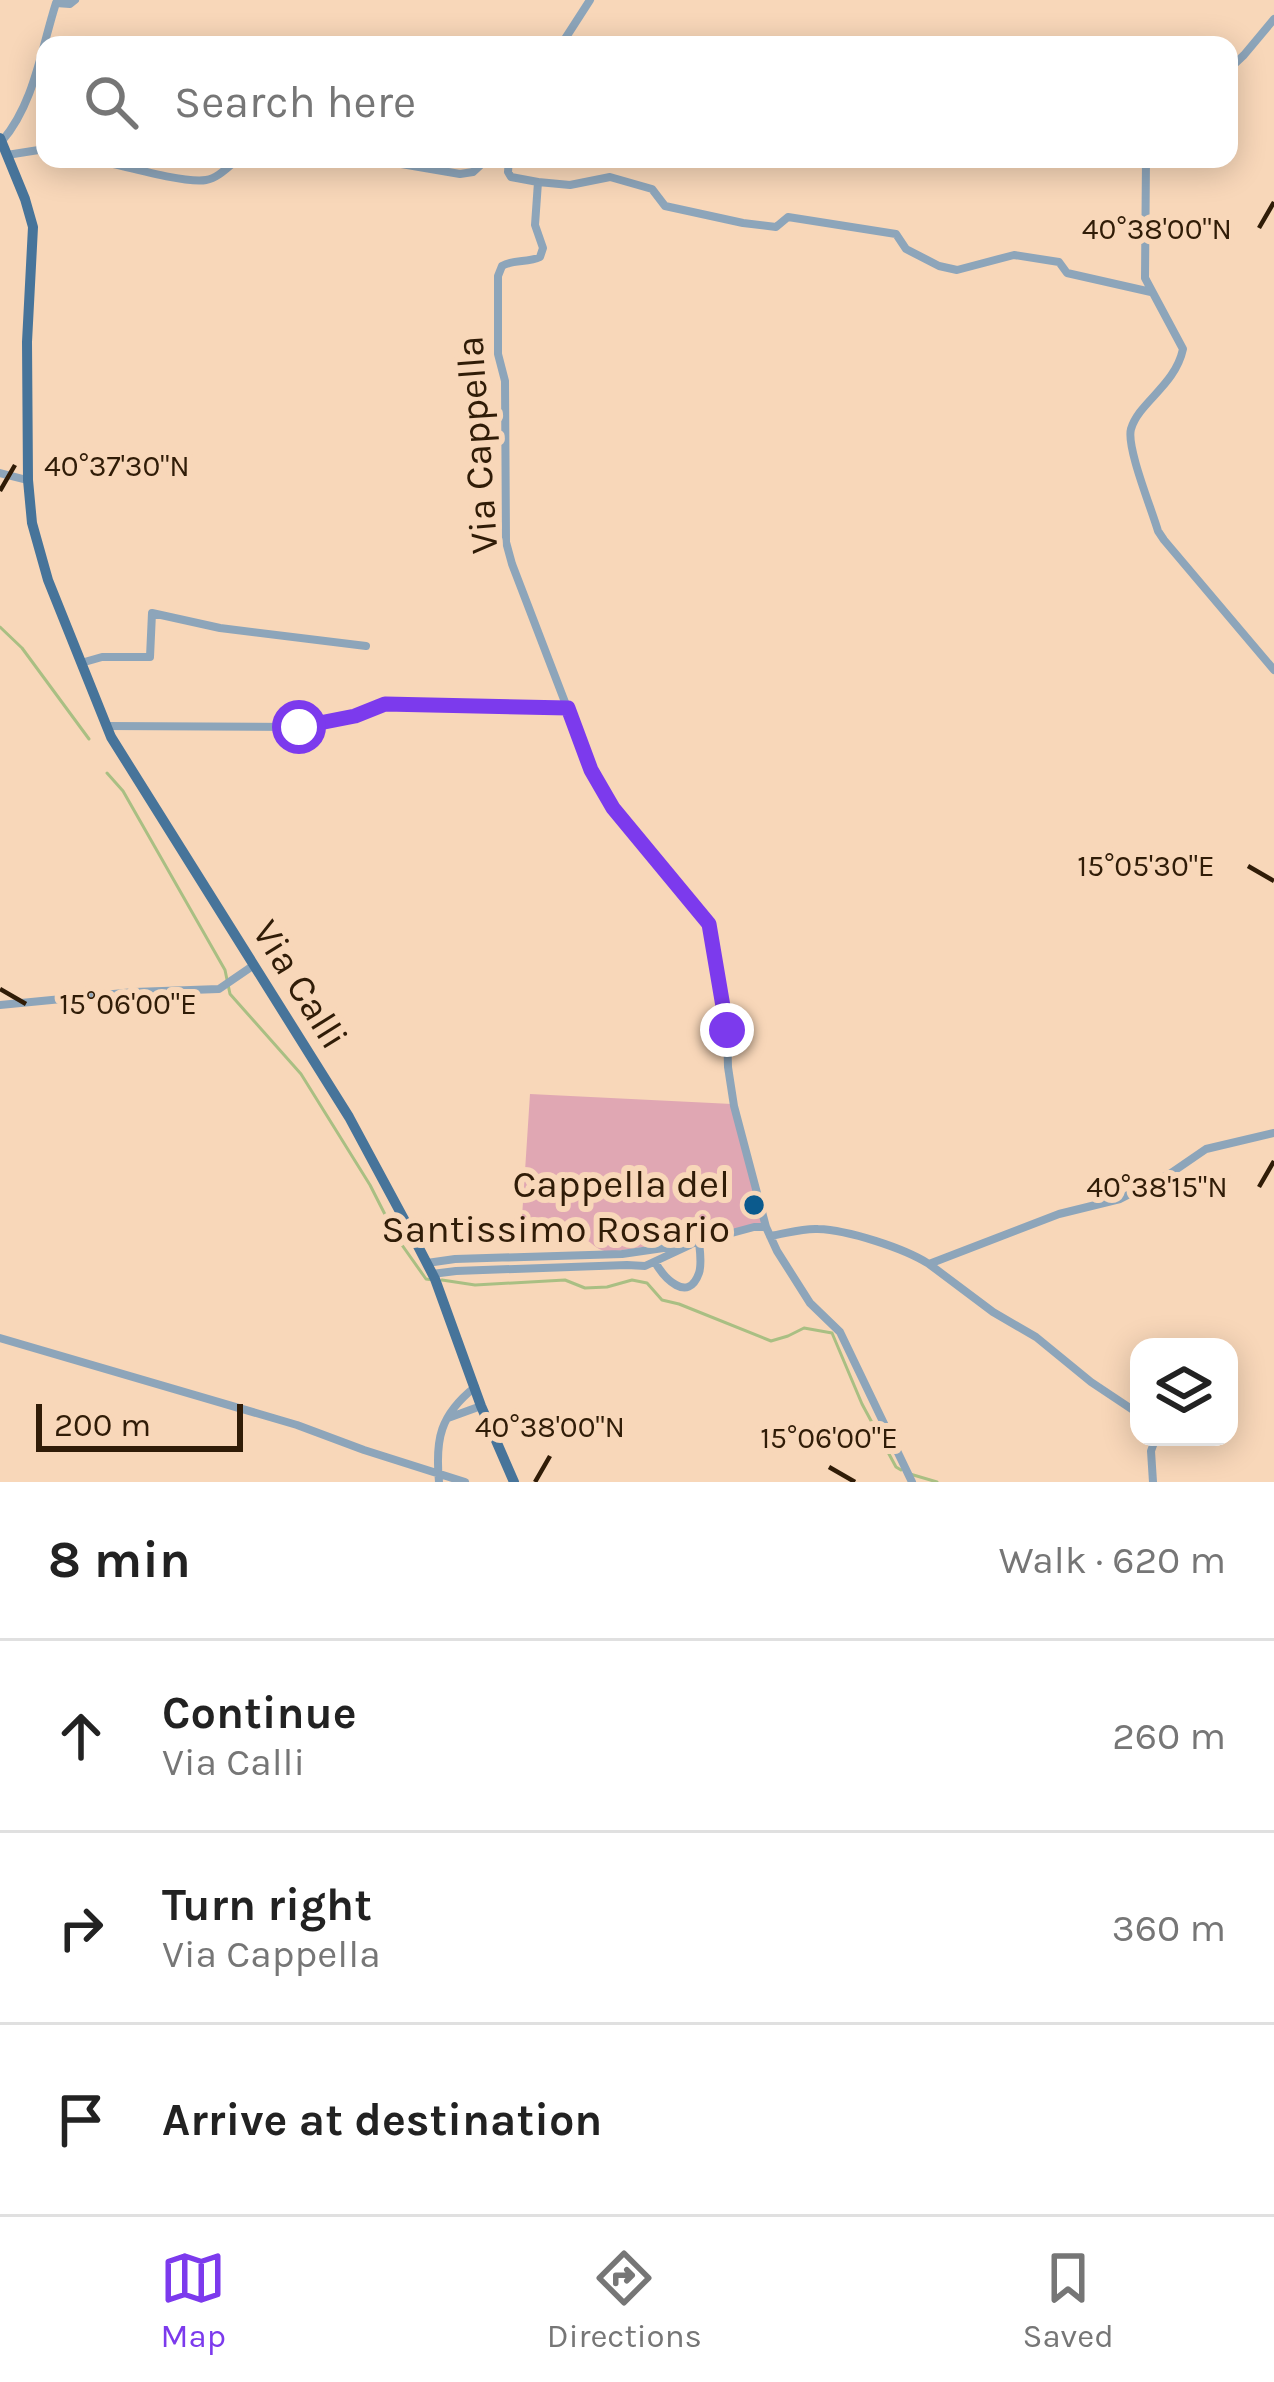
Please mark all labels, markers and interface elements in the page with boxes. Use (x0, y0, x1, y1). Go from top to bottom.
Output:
search box (36, 36, 1238, 168)
icon: search (78, 69, 144, 135)
text: Search here (174, 76, 416, 128)
text: 40°38'00"N (1082, 211, 1232, 247)
street label: Via Cappella (446, 334, 508, 556)
text: 40°37'30"N (44, 448, 190, 484)
route start (272, 700, 326, 754)
text: 15°05'30"E (1077, 848, 1215, 884)
street label: Via Calli (243, 912, 358, 1057)
text: 15°06'00"E (59, 986, 197, 1022)
route end (700, 1003, 754, 1057)
place label: Cappella del Santissimo Rosario (381, 1161, 730, 1252)
text: 40°38'15"N (1086, 1169, 1228, 1205)
marker: Cappella del Santissimo Rosario (741, 1192, 767, 1218)
map controls (1130, 1338, 1238, 1446)
button: layers (1130, 1338, 1238, 1446)
scale bar (36, 1398, 243, 1451)
text: 200 m (54, 1406, 151, 1444)
text: 40°38'00"N (475, 1409, 625, 1445)
text: 15°06'00"E (760, 1420, 898, 1456)
text: 8 min (48, 1530, 191, 1590)
text: Walk · 620 m (999, 1537, 1226, 1583)
text: Continue (162, 1687, 357, 1739)
icon: ahead (48, 1703, 114, 1769)
text: 260 m (1112, 1713, 1226, 1759)
text: Via Calli (162, 1739, 305, 1785)
text: Turn right (162, 1879, 372, 1931)
icon: right (48, 1895, 114, 1961)
text: 360 m (1112, 1905, 1226, 1951)
text: Via Cappella (162, 1931, 381, 1977)
icon: arrive (48, 2087, 114, 2153)
text: Arrive at destination (162, 2094, 602, 2146)
tab: Map (160, 2245, 226, 2355)
tab: Directions (547, 2245, 702, 2355)
tab: Saved (1023, 2245, 1114, 2355)

